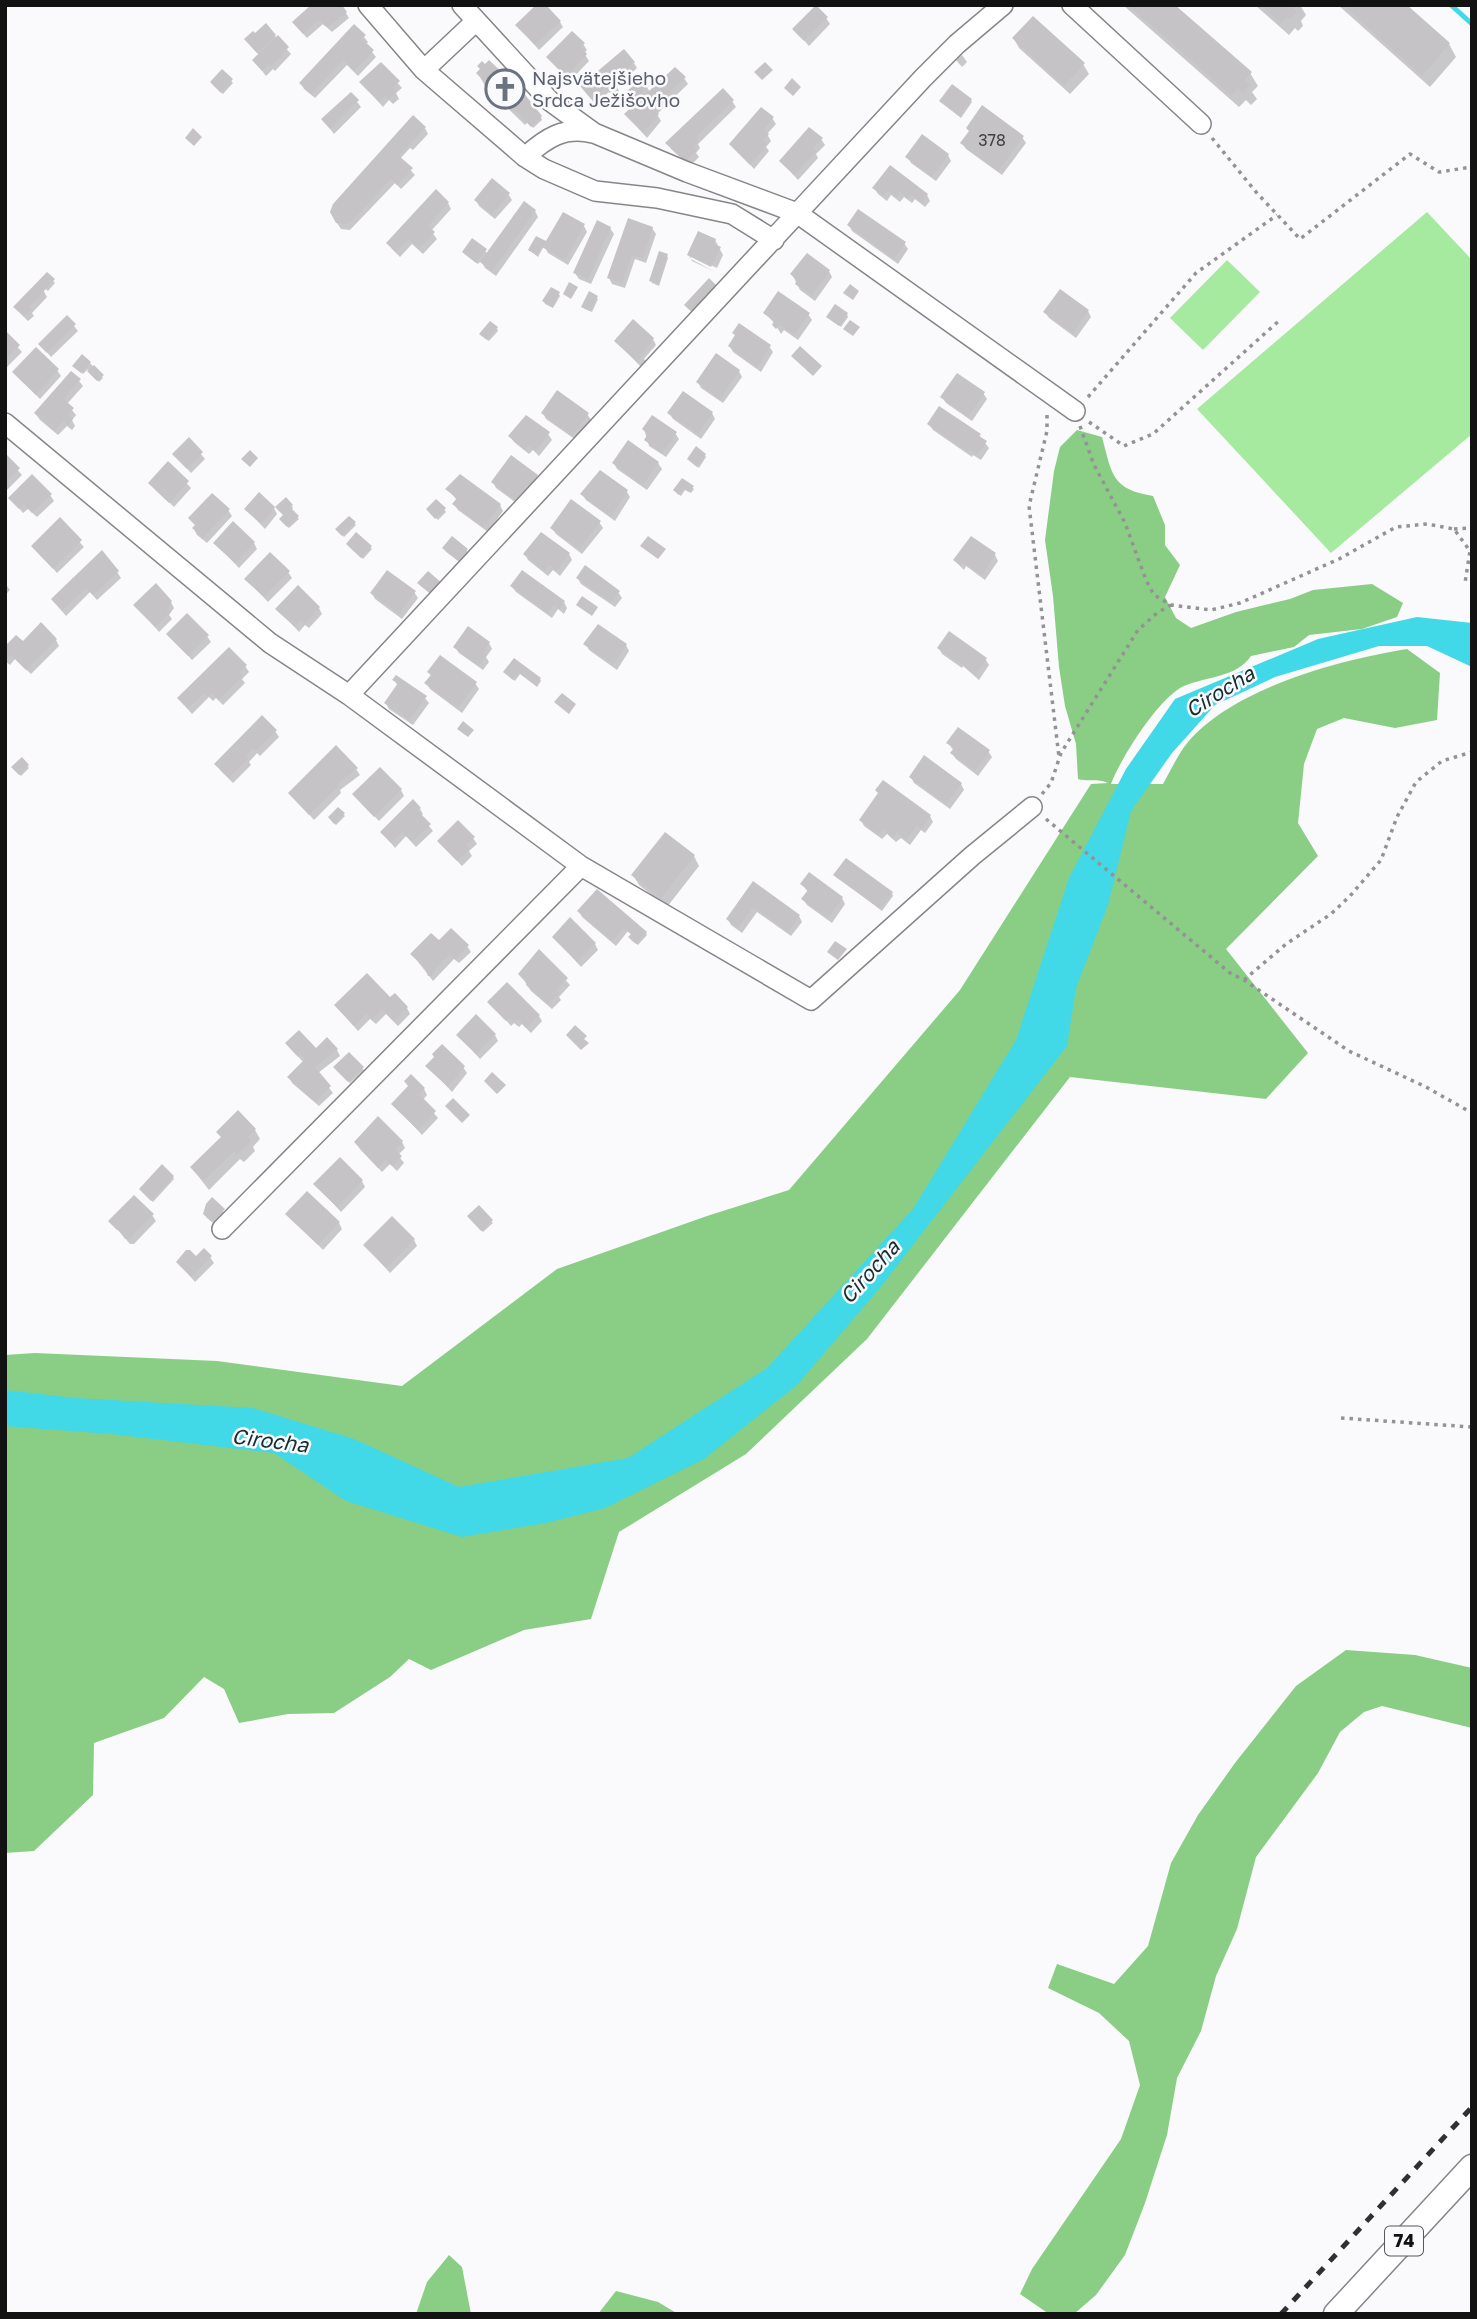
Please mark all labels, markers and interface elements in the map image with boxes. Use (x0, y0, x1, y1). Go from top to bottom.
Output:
place label: Najsvätejšieho Srdca Ježišovho (532, 66, 680, 111)
church icon: Najsvätejšieho Srdca Ježišovho (484, 68, 526, 110)
house number: 378 (978, 130, 1006, 150)
water label: Cirocha (1180, 659, 1260, 723)
water label: Cirocha (834, 1233, 905, 1309)
water label: Cirocha (230, 1422, 311, 1458)
road number: 74 (1385, 2227, 1423, 2256)

